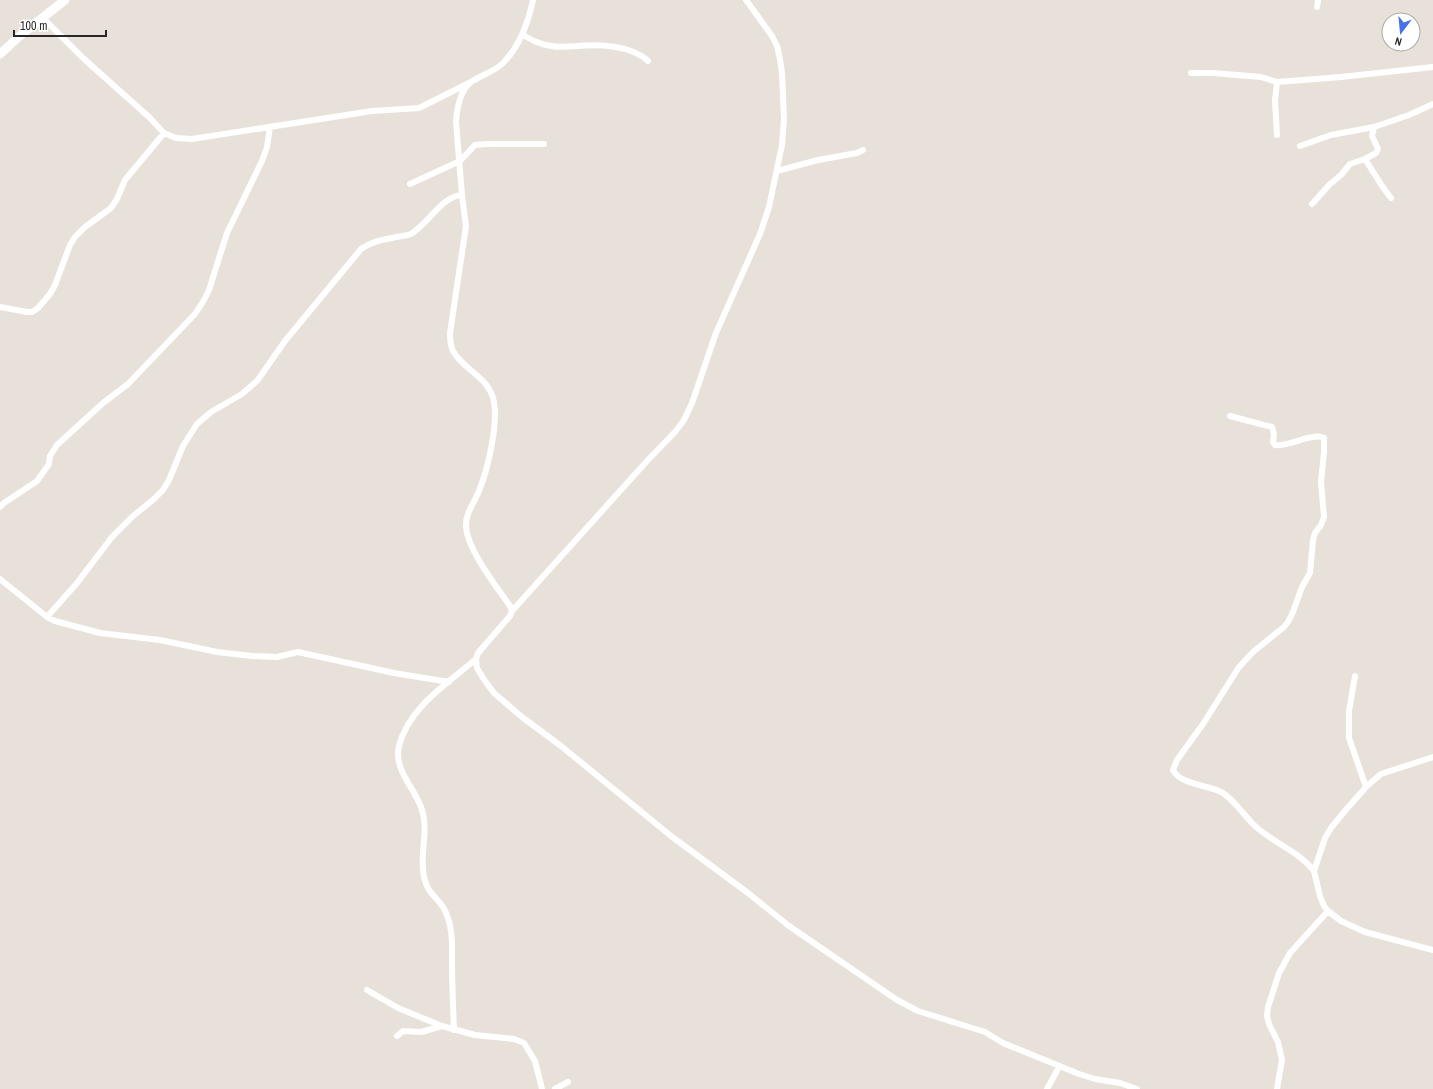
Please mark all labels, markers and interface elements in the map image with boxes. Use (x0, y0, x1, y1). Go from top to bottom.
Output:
scale bar (14, 12, 106, 38)
north arrow (1381, 12, 1421, 52)
text: 100 m (20, 18, 47, 34)
text: N (1393, 34, 1403, 49)

